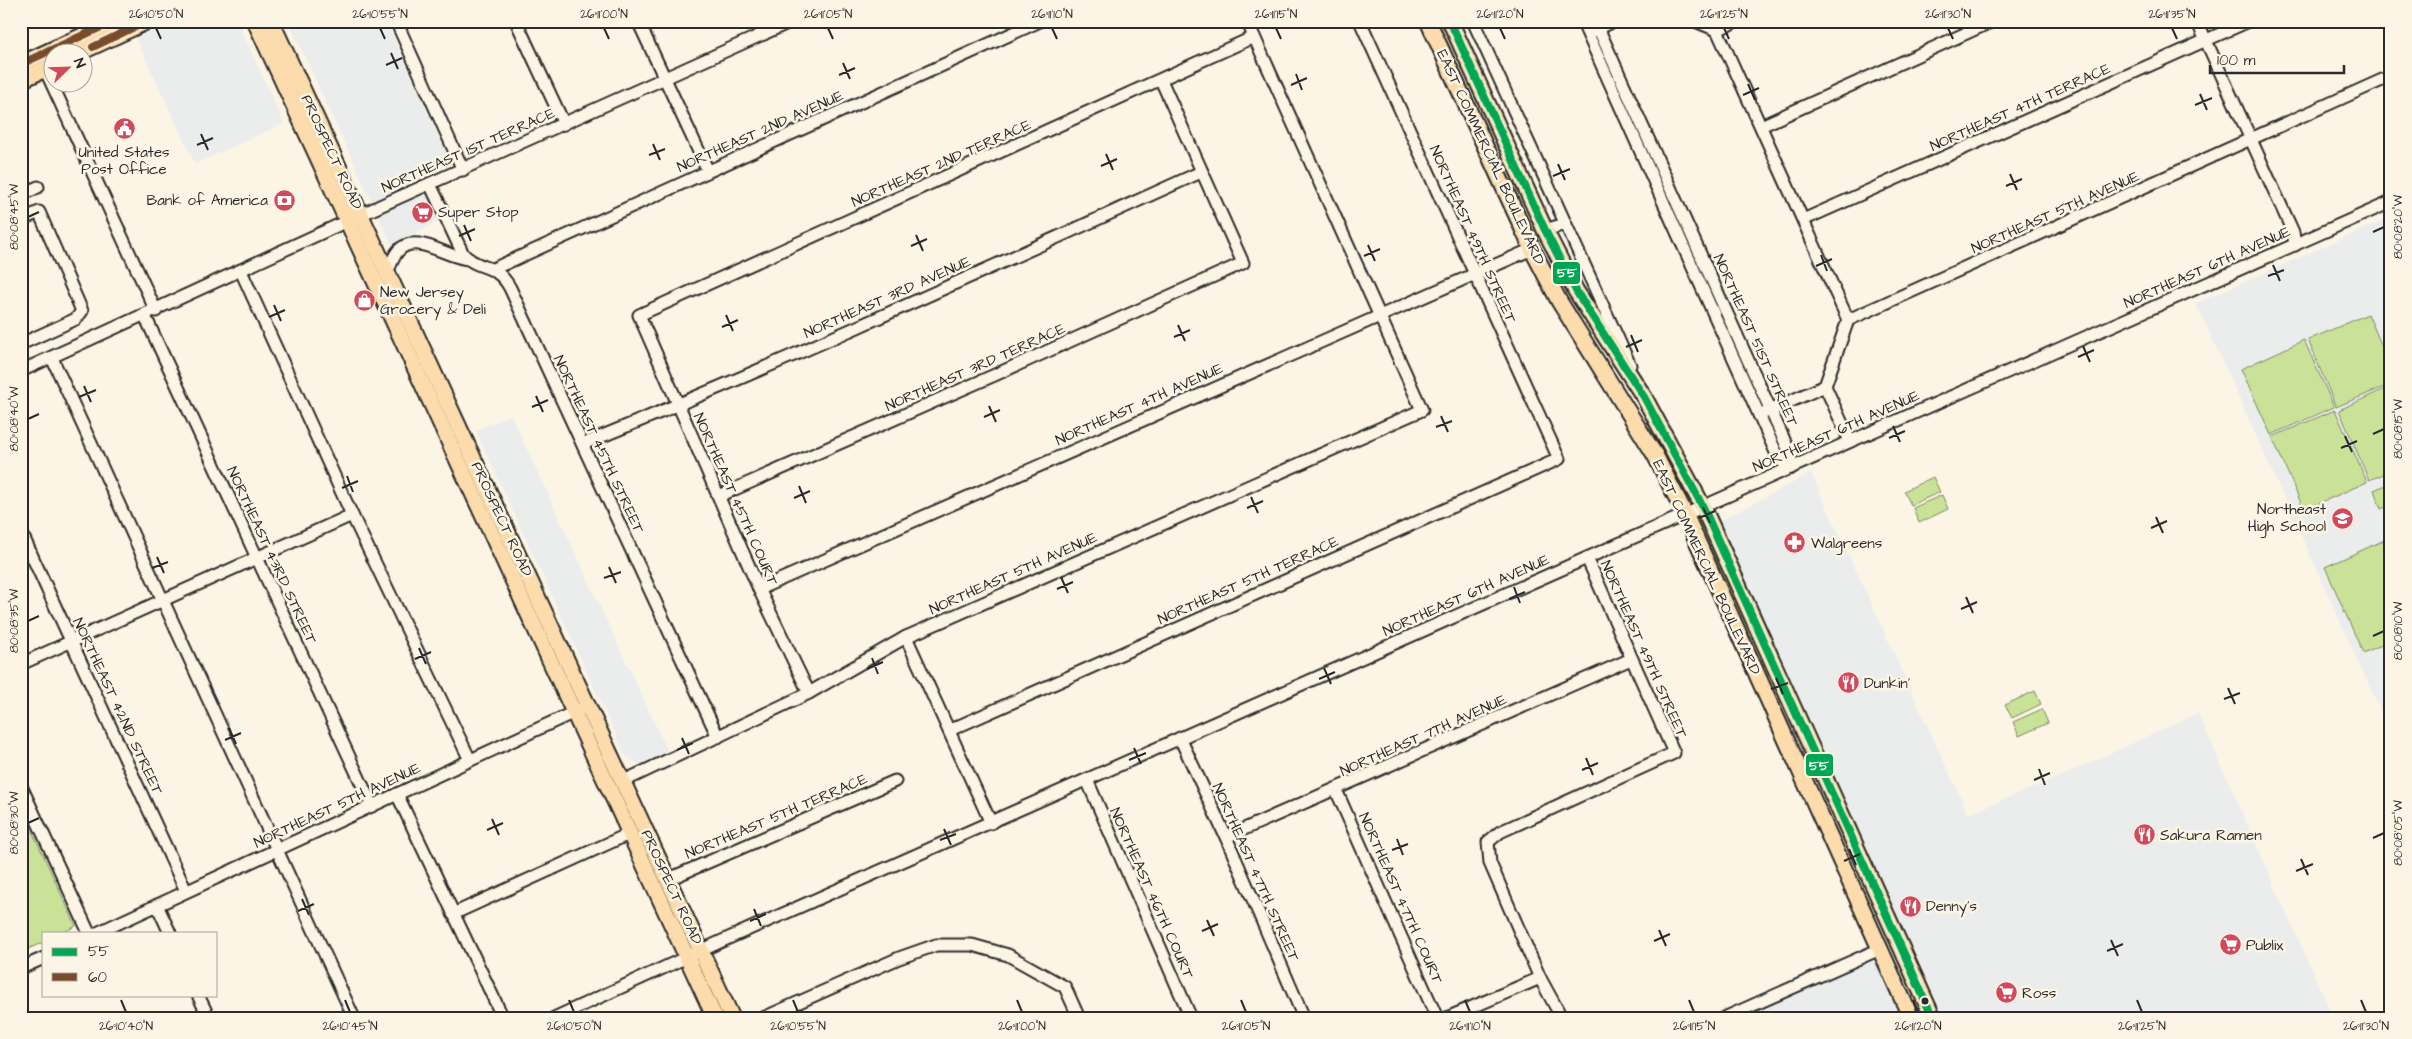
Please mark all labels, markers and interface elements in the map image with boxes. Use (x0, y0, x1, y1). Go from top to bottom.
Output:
text: 26°10'50"N (129, 6, 184, 23)
text: 26°10'55"N (352, 6, 408, 23)
text: 26°11'00"N (580, 6, 628, 23)
text: 26°11'05"N (804, 6, 853, 23)
text: 26°11'10"N (1031, 6, 1073, 23)
text: 26°11'15"N (1255, 6, 1298, 23)
text: 26°11'20"N (1477, 6, 1524, 23)
text: 26°11'25"N (1700, 6, 1748, 23)
text: 26°11'30"N (1925, 6, 1972, 23)
text: 26°11'35"N (2148, 6, 2196, 23)
north arrow (42, 42, 92, 92)
scale bar (2210, 42, 2343, 74)
street label: EAST COMMERCIAL BOULEVARD (1431, 46, 1550, 268)
text: 100 m (2217, 50, 2256, 71)
text: N (68, 55, 90, 71)
street label: NORTHEAST 4TH TERRACE (1927, 58, 2114, 157)
street label: NORTHEAST 2ND AVENUE (674, 85, 847, 178)
street label: PROSPECT ROAD (296, 91, 367, 213)
street label: NORTHEAST 1ST TERRACE (378, 103, 558, 198)
street label: NORTHEAST 2ND TERRACE (848, 114, 1034, 213)
public building icon: United States Post Office (112, 117, 136, 141)
place label: United States Post Office (78, 142, 170, 180)
street label: NORTHEAST 49TH STREET (1424, 142, 1521, 327)
street label: NORTHEAST 5TH AVENUE (1968, 166, 2143, 259)
text: 80°08'45"W (6, 183, 23, 250)
bank icon: Bank of America (272, 188, 296, 212)
place label: Bank of America (147, 190, 268, 211)
text: 80°08'20"W (2390, 194, 2407, 259)
supermarket icon: Super Stop (410, 200, 434, 224)
place label: Super Stop (438, 202, 519, 223)
street label: NORTHEAST 6TH AVENUE (2120, 221, 2294, 314)
street label: NORTHEAST 3RD AVENUE (800, 251, 974, 344)
street label: NORTHEAST 51ST STREET (1708, 251, 1803, 430)
line badge: 55 (1552, 261, 1581, 285)
text: 55 (1557, 263, 1578, 283)
place label: New Jersey Grocery & Deli (380, 282, 486, 321)
shop icon: New Jersey Grocery & Deli (352, 289, 376, 313)
street label: NORTHEAST 3RD TERRACE (882, 318, 1069, 417)
street label: NORTHEAST 45TH STREET (548, 352, 649, 537)
street label: NORTHEAST 4TH AVENUE (1052, 358, 1226, 451)
street label: NORTHEAST 6TH AVENUE (1749, 385, 1923, 478)
text: 80°08'40"W (6, 386, 23, 452)
text: 80°08'15"W (2390, 399, 2407, 459)
street label: NORTHEAST 45TH COURT (688, 410, 783, 589)
street label: EAST COMMERCIAL BOULEVARD (1647, 456, 1766, 678)
street label: PROSPECT ROAD (466, 458, 537, 580)
street label: NORTHEAST 43RD STREET (221, 463, 322, 648)
place label: Northeast High School (2248, 499, 2326, 538)
school or university icon: Northeast High School (2330, 506, 2354, 530)
street label: NORTHEAST 5TH AVENUE (926, 527, 1101, 620)
street label: NORTHEAST 5TH TERRACE (1154, 531, 1342, 630)
pharmacy icon: Walgreens (1783, 531, 1807, 555)
place label: Walgreens (1811, 533, 1883, 555)
street label: NORTHEAST 6TH AVENUE (1379, 549, 1553, 642)
street label: NORTHEAST 49TH STREET (1595, 557, 1692, 742)
text: 80°08'35"W (6, 588, 23, 653)
text: 80°08'10"W (2390, 601, 2407, 660)
street label: NORTHEAST 42ND STREET (67, 614, 168, 799)
restaurant icon: Dunkin' (1836, 671, 1860, 695)
place label: Dunkin' (1864, 673, 1910, 694)
street label: NORTHEAST 7TH AVENUE (1337, 689, 1510, 782)
line badge: 55 (1805, 753, 1834, 777)
text: 55 (1809, 756, 1830, 776)
street label: NORTHEAST 5TH AVENUE (250, 757, 424, 853)
street label: NORTHEAST 5TH TERRACE (682, 768, 871, 864)
street label: NORTHEAST 47TH STREET (1207, 780, 1305, 965)
text: 80°08'30"W (6, 791, 23, 855)
text: 80°08'05"W (2390, 800, 2407, 866)
street label: NORTHEAST 46TH COURT (1104, 804, 1199, 983)
street label: NORTHEAST 47TH COURT (1353, 809, 1448, 988)
restaurant icon: Sakura Ramen (2132, 823, 2156, 847)
place label: Sakura Ramen (2160, 825, 2262, 846)
street label: PROSPECT ROAD (636, 826, 707, 948)
restaurant icon: Denny's (1898, 894, 1922, 918)
place label: Denny's (1926, 896, 1978, 918)
legend (42, 932, 218, 996)
supermarket icon: Publix (2218, 933, 2242, 957)
place label: Publix (2246, 935, 2284, 956)
text: 55 (88, 941, 110, 962)
text: 60 (88, 967, 107, 988)
supermarket icon: Ross (1994, 981, 2018, 1005)
place label: Ross (2022, 983, 2057, 1004)
unlabelled marker (1920, 996, 1930, 1006)
text: 26°10'40"N (99, 1018, 154, 1035)
text: 26°10'45"N (322, 1018, 378, 1035)
text: 26°10'50"N (547, 1018, 602, 1035)
text: 26°10'55"N (770, 1018, 826, 1035)
text: 26°11'00"N (998, 1018, 1046, 1035)
text: 26°11'05"N (1222, 1018, 1271, 1035)
text: 26°11'10"N (1449, 1018, 1491, 1035)
text: 26°11'15"N (1673, 1018, 1716, 1035)
text: 26°11'20"N (1895, 1018, 1942, 1035)
text: 26°11'25"N (2118, 1018, 2166, 1035)
text: 26°11'30"N (2343, 1018, 2390, 1035)

